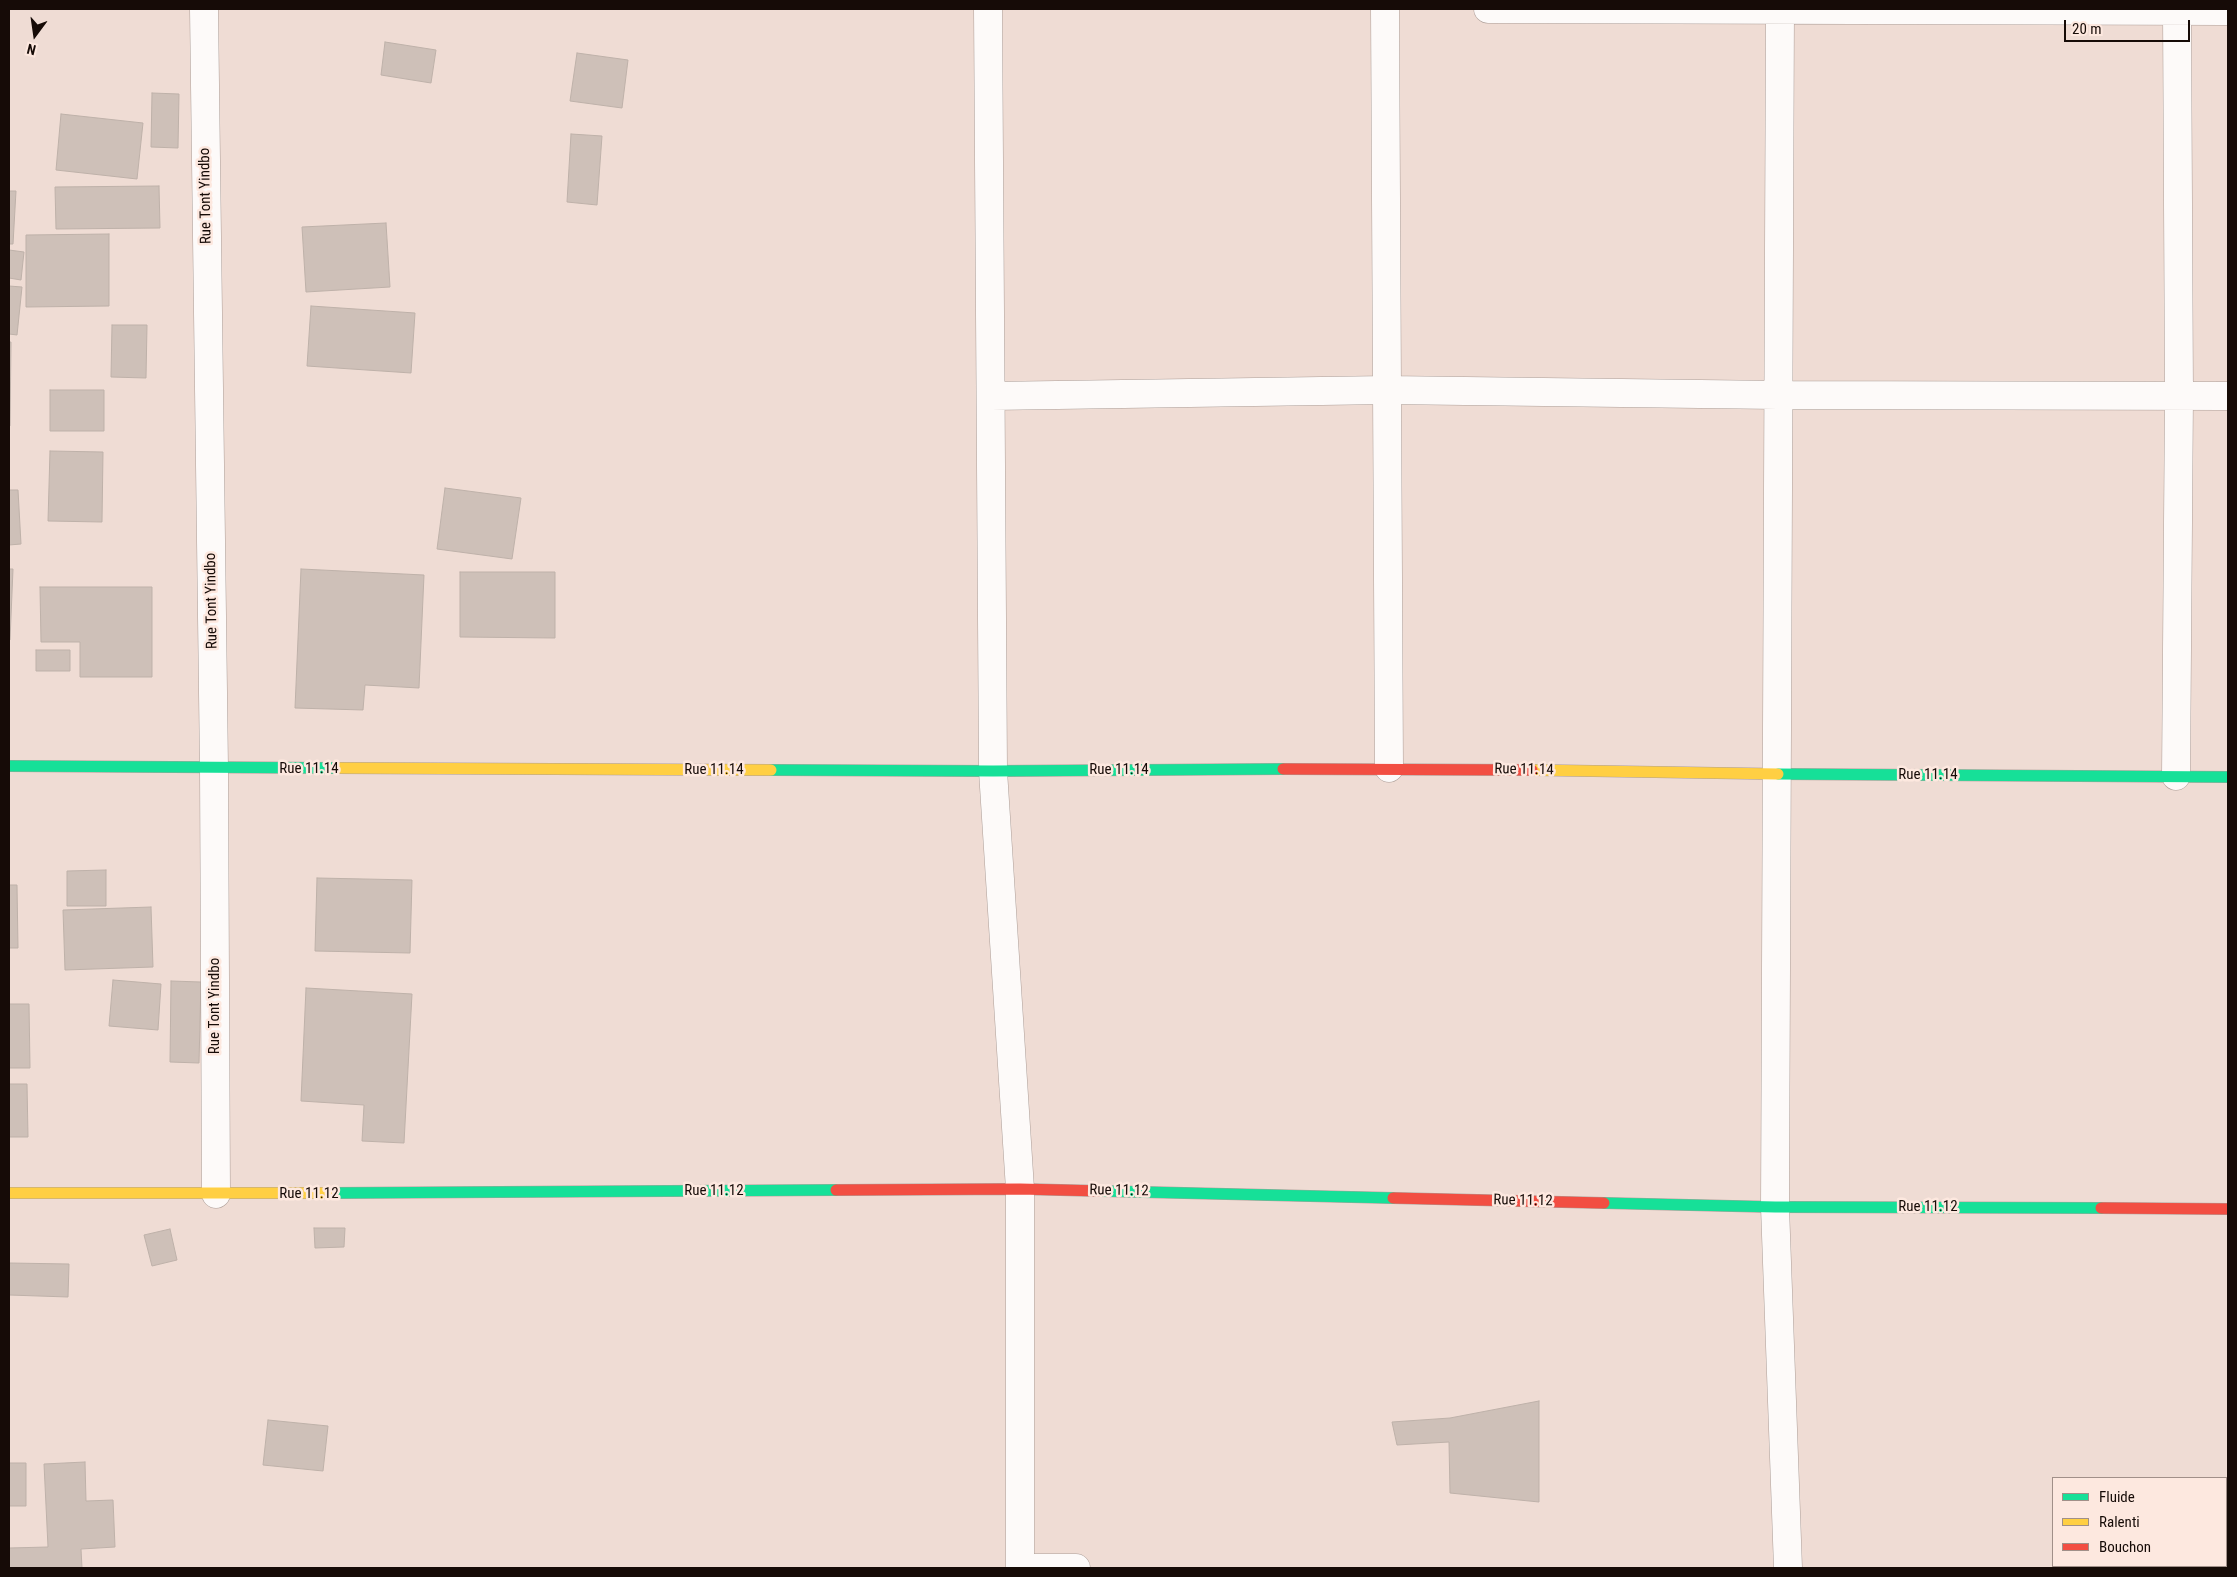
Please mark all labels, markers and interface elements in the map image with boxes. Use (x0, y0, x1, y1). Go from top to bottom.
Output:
north arrow (10, 10, 60, 60)
scale bar (2067, 10, 2193, 42)
text: 20 m (2072, 20, 2102, 38)
text: N (25, 41, 37, 58)
street label: Rue Tont Yindbo (196, 148, 216, 244)
street label: Rue Tont Yindbo (202, 553, 222, 649)
street label: Rue 11.14 (279, 760, 339, 778)
street label: Rue 11.14 (1494, 760, 1554, 780)
street label: Rue 11.14 (684, 761, 744, 779)
street label: Rue 11.14 (1089, 761, 1149, 779)
street label: Rue 11.14 (1898, 766, 1958, 784)
street label: Rue Tont Yindbo (206, 958, 224, 1054)
street label: Rue 11.12 (1089, 1181, 1149, 1201)
street label: Rue 11.12 (684, 1182, 744, 1200)
street label: Rue 11.12 (279, 1185, 339, 1203)
street label: Rue 11.12 (1493, 1191, 1553, 1211)
street label: Rue 11.12 (1898, 1198, 1958, 1216)
legend (2052, 1477, 2227, 1567)
text: Fluide (2099, 1488, 2135, 1506)
text: Ralenti (2099, 1513, 2140, 1531)
text: Bouchon (2099, 1538, 2151, 1556)

